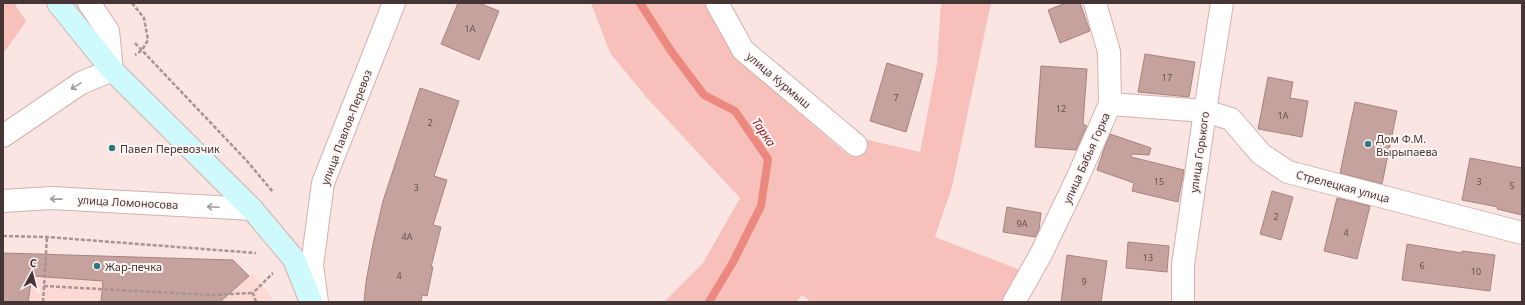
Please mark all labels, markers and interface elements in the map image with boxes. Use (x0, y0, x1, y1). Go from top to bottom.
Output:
house number: 1А (465, 22, 476, 35)
street label: улица Курмыш (744, 49, 814, 111)
street label: улица Павлов-Перевоз (317, 67, 375, 187)
house number: 17 (1162, 71, 1172, 84)
one-way arrow (71, 82, 82, 90)
house number: 7 (893, 91, 899, 104)
house number: 12 (1056, 102, 1066, 115)
house number: 1А (1278, 109, 1289, 122)
street label: улица Бабья Горка (1059, 110, 1113, 206)
street label: улица Горького (1186, 110, 1212, 194)
water label: Тарка (748, 114, 780, 150)
house number: 2 (427, 116, 433, 129)
place label: Дом Ф.М. Вырыпаева (1376, 131, 1438, 159)
marker: Дом Ф.М. Вырыпаева (1363, 139, 1373, 149)
place label: Павел Перевозчик (120, 141, 220, 156)
marker: Павел Перевозчик (107, 143, 117, 153)
street label: Стрелецкая улица (1295, 166, 1391, 206)
house number: 15 (1154, 175, 1164, 188)
house number: 3 (1476, 175, 1482, 188)
house number: 5 (1509, 179, 1515, 192)
house number: 3 (413, 181, 419, 194)
street label: улица Ломоносова (77, 192, 179, 212)
one-way arrow (50, 195, 63, 203)
one-way arrow (207, 203, 220, 210)
house number: 2 (1273, 210, 1279, 223)
house number: 9А (1017, 217, 1028, 230)
house number: 4 (1343, 226, 1349, 239)
house number: 4А (402, 230, 413, 243)
house number: 13 (1143, 251, 1153, 264)
north arrow (12, 253, 52, 293)
text: С (29, 255, 38, 270)
place label: Жар-печка (105, 259, 162, 274)
house number: 6 (1419, 259, 1425, 272)
marker: Жар-печка (92, 261, 102, 271)
house number: 10 (1471, 265, 1481, 278)
house number: 4 (396, 269, 402, 282)
house number: 9 (1081, 275, 1087, 288)

